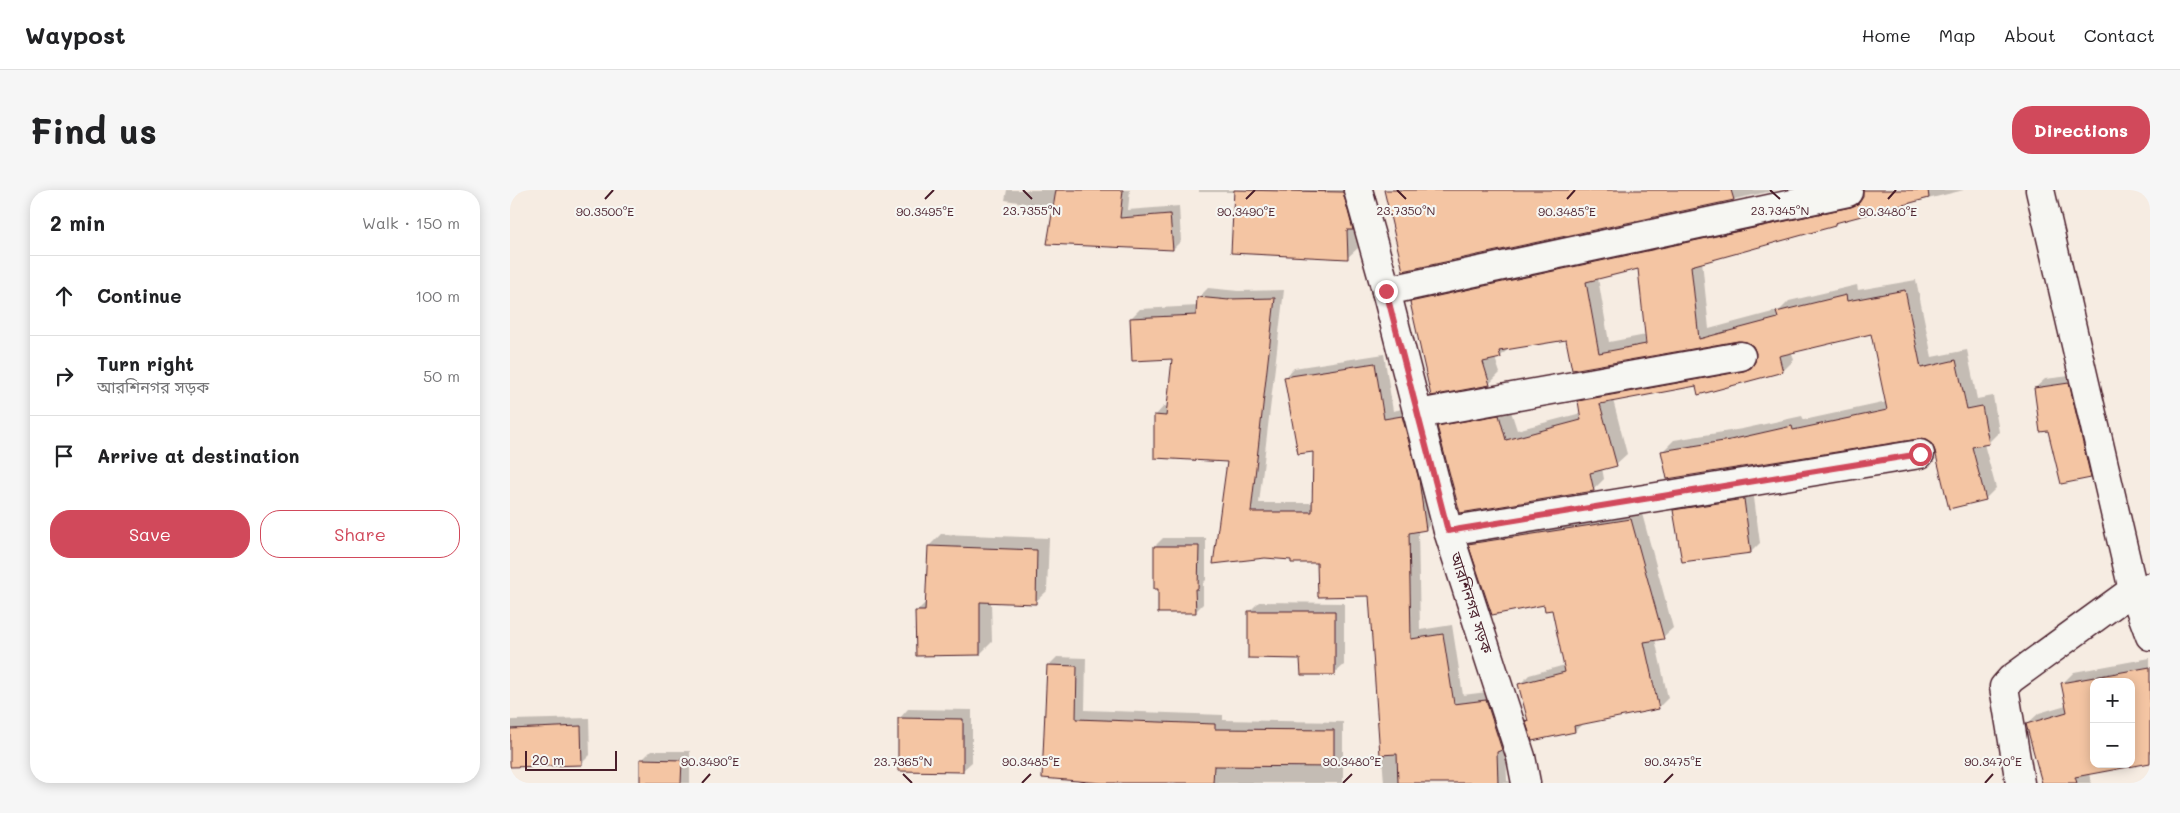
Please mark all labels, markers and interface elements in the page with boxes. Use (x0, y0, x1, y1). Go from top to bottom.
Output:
text: Waypost (25, 19, 126, 50)
text: Home (1862, 23, 1911, 47)
text: Map (1939, 23, 1975, 47)
text: About (2003, 23, 2056, 47)
text: Contact (2084, 23, 2155, 47)
button: Directions (2012, 106, 2150, 154)
text: Find us (30, 107, 157, 153)
text: 23.7355°N (1003, 202, 1061, 218)
text: 23.7350°N (1377, 202, 1435, 218)
text: 23.7345°N (1751, 202, 1809, 218)
text: 90.3500°E (576, 203, 634, 219)
text: 90.3495°E (896, 203, 954, 219)
text: 90.3490°E (1217, 203, 1275, 219)
text: 90.3485°E (1538, 203, 1596, 219)
text: 90.3480°E (1859, 203, 1917, 219)
text: 2 min (50, 209, 105, 236)
text: Walk · 150 m (362, 212, 460, 233)
route end (1375, 280, 1398, 303)
icon: ahead (50, 282, 78, 310)
text: Continue (97, 283, 182, 308)
text: 100 m (415, 285, 460, 306)
text: Turn right (97, 351, 194, 376)
icon: right (50, 362, 78, 390)
text: 50 m (423, 365, 460, 386)
text: আরশিনগর সড়ক (97, 376, 209, 397)
icon: arrive (50, 442, 78, 470)
text: Arrive at destination (97, 443, 300, 468)
route start (1909, 443, 1932, 466)
button: Save (50, 510, 250, 558)
button: Share (260, 510, 460, 558)
street label: আরশিনগর সড়ক (1446, 549, 1498, 657)
map controls (2090, 678, 2135, 768)
button: + (2090, 678, 2135, 723)
button: − (2090, 723, 2135, 768)
scale bar (525, 748, 618, 771)
text: 20 m (532, 750, 564, 769)
text: 90.3490°E (681, 753, 739, 769)
text: 23.7365°N (874, 753, 932, 769)
text: 90.3485°E (1002, 753, 1060, 769)
text: 90.3480°E (1323, 753, 1381, 769)
text: 90.3475°E (1644, 753, 1702, 769)
text: 90.3470°E (1964, 753, 2022, 769)

